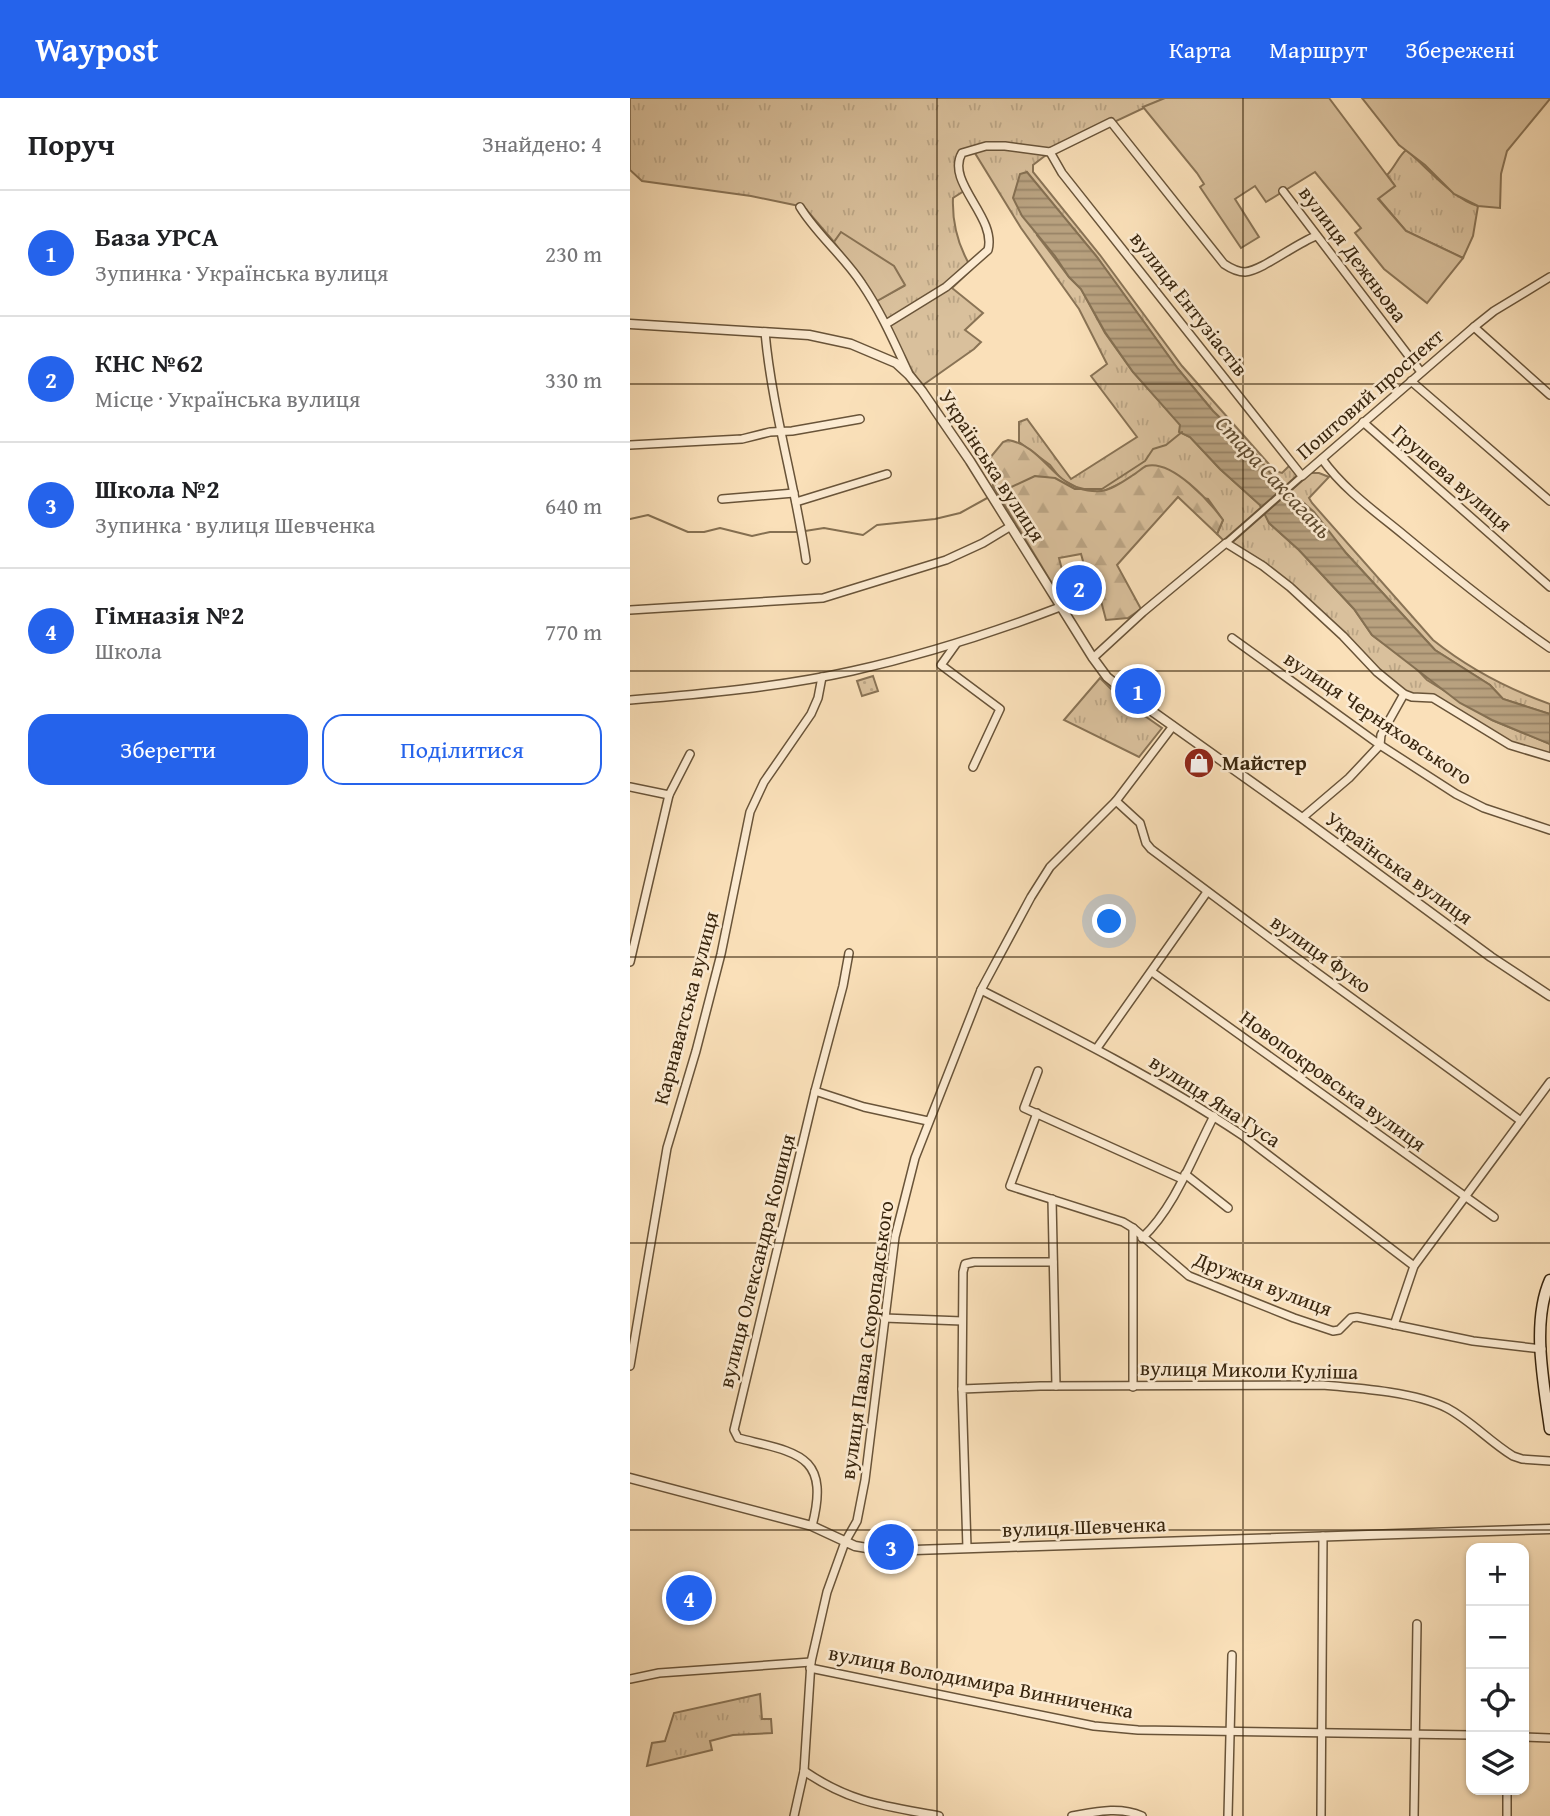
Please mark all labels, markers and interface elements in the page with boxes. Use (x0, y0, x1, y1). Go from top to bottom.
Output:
text: Waypost (35, 25, 159, 73)
text: Карта (1169, 32, 1231, 67)
text: Маршрут (1269, 32, 1367, 67)
text: Збережені (1405, 32, 1515, 67)
text: Поруч (28, 122, 115, 166)
text: Знайдено: 4 (482, 127, 602, 160)
street label: вулиця Дежньова (1292, 179, 1415, 328)
text: База УРСА (95, 217, 218, 256)
street label: вулиця Ентузіастів (1123, 225, 1256, 383)
text: 1 (45, 237, 57, 270)
text: 230 m (545, 237, 602, 270)
text: Зупинка · Українська вулиця (95, 256, 388, 289)
street label: Поштовий проспект (1289, 321, 1450, 467)
text: КНС №62 (95, 343, 203, 382)
text: 2 (45, 363, 57, 396)
text: 330 m (545, 363, 602, 396)
text: Місце · Українська вулиця (95, 382, 360, 415)
street label: Українська вулиця (931, 383, 1054, 548)
water label: Стара Саксагань (1208, 407, 1341, 546)
street label: Грушева вулиця (1385, 417, 1520, 539)
text: Школа №2 (95, 469, 220, 508)
text: 3 (45, 489, 57, 522)
text: 640 m (545, 489, 602, 522)
text: Зупинка · вулиця Шевченка (95, 508, 375, 541)
pin: 2 (1056, 562, 1102, 614)
text: Гімназія №2 (95, 595, 244, 634)
text: 4 (45, 615, 57, 648)
text: 770 m (545, 615, 602, 648)
text: Школа (95, 634, 162, 667)
street label: вулиця Черняховського (1278, 643, 1479, 792)
pin: 1 (1115, 665, 1161, 717)
button: Зберегти (28, 714, 308, 785)
button: Поділитися (322, 714, 602, 785)
shop icon: Майстер (1182, 746, 1216, 780)
place label: Майстер (1222, 747, 1307, 778)
street label: Українська вулиця (1319, 803, 1480, 932)
your location (1092, 904, 1126, 938)
street label: вулиця Фуко (1264, 906, 1378, 1001)
street label: Карнаватська вулиця (645, 907, 726, 1108)
street label: Новопокровська вулиця (1234, 1002, 1433, 1159)
street label: вулиця Яна Гуса (1143, 1046, 1287, 1155)
street label: вулиця Олександра Кошиця (710, 1130, 803, 1391)
street label: вулиця Павла Скоропадського (832, 1199, 901, 1481)
street label: Дружня вулиця (1189, 1243, 1337, 1324)
street label: вулиця Миколи Куліша (1140, 1352, 1359, 1387)
street label: вулиця Шевченка (1001, 1508, 1167, 1545)
pin: 3 (868, 1521, 914, 1573)
map controls (1466, 1543, 1529, 1795)
button: + (1466, 1543, 1529, 1606)
pin: 4 (666, 1572, 712, 1624)
button: − (1466, 1606, 1529, 1669)
street label: вулиця Володимира Винниченка (826, 1637, 1136, 1726)
button: locate (1466, 1669, 1529, 1732)
button: layers (1466, 1732, 1529, 1795)

